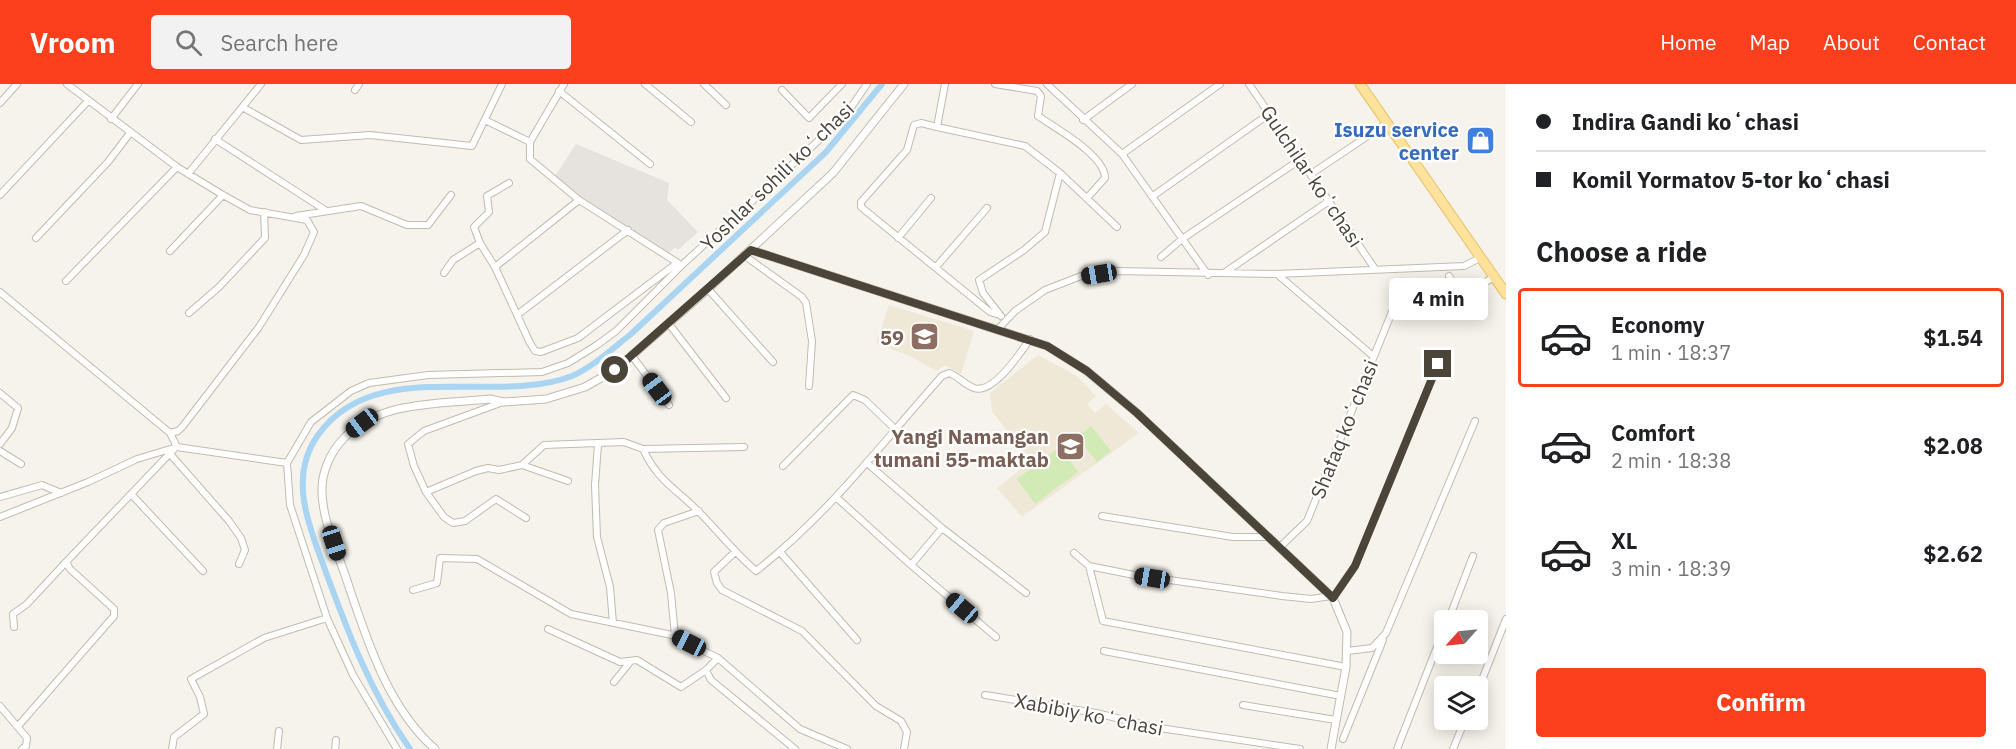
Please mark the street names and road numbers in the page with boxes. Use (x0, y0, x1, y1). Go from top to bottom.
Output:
street label: Yoshlar sohili koʻchasi (694, 95, 860, 257)
street label: Gulchilar koʻchasi (1255, 100, 1369, 252)
street label: Shafaq koʻchasi (1304, 356, 1384, 502)
street label: Xabibiy koʻchasi (1012, 686, 1166, 742)

